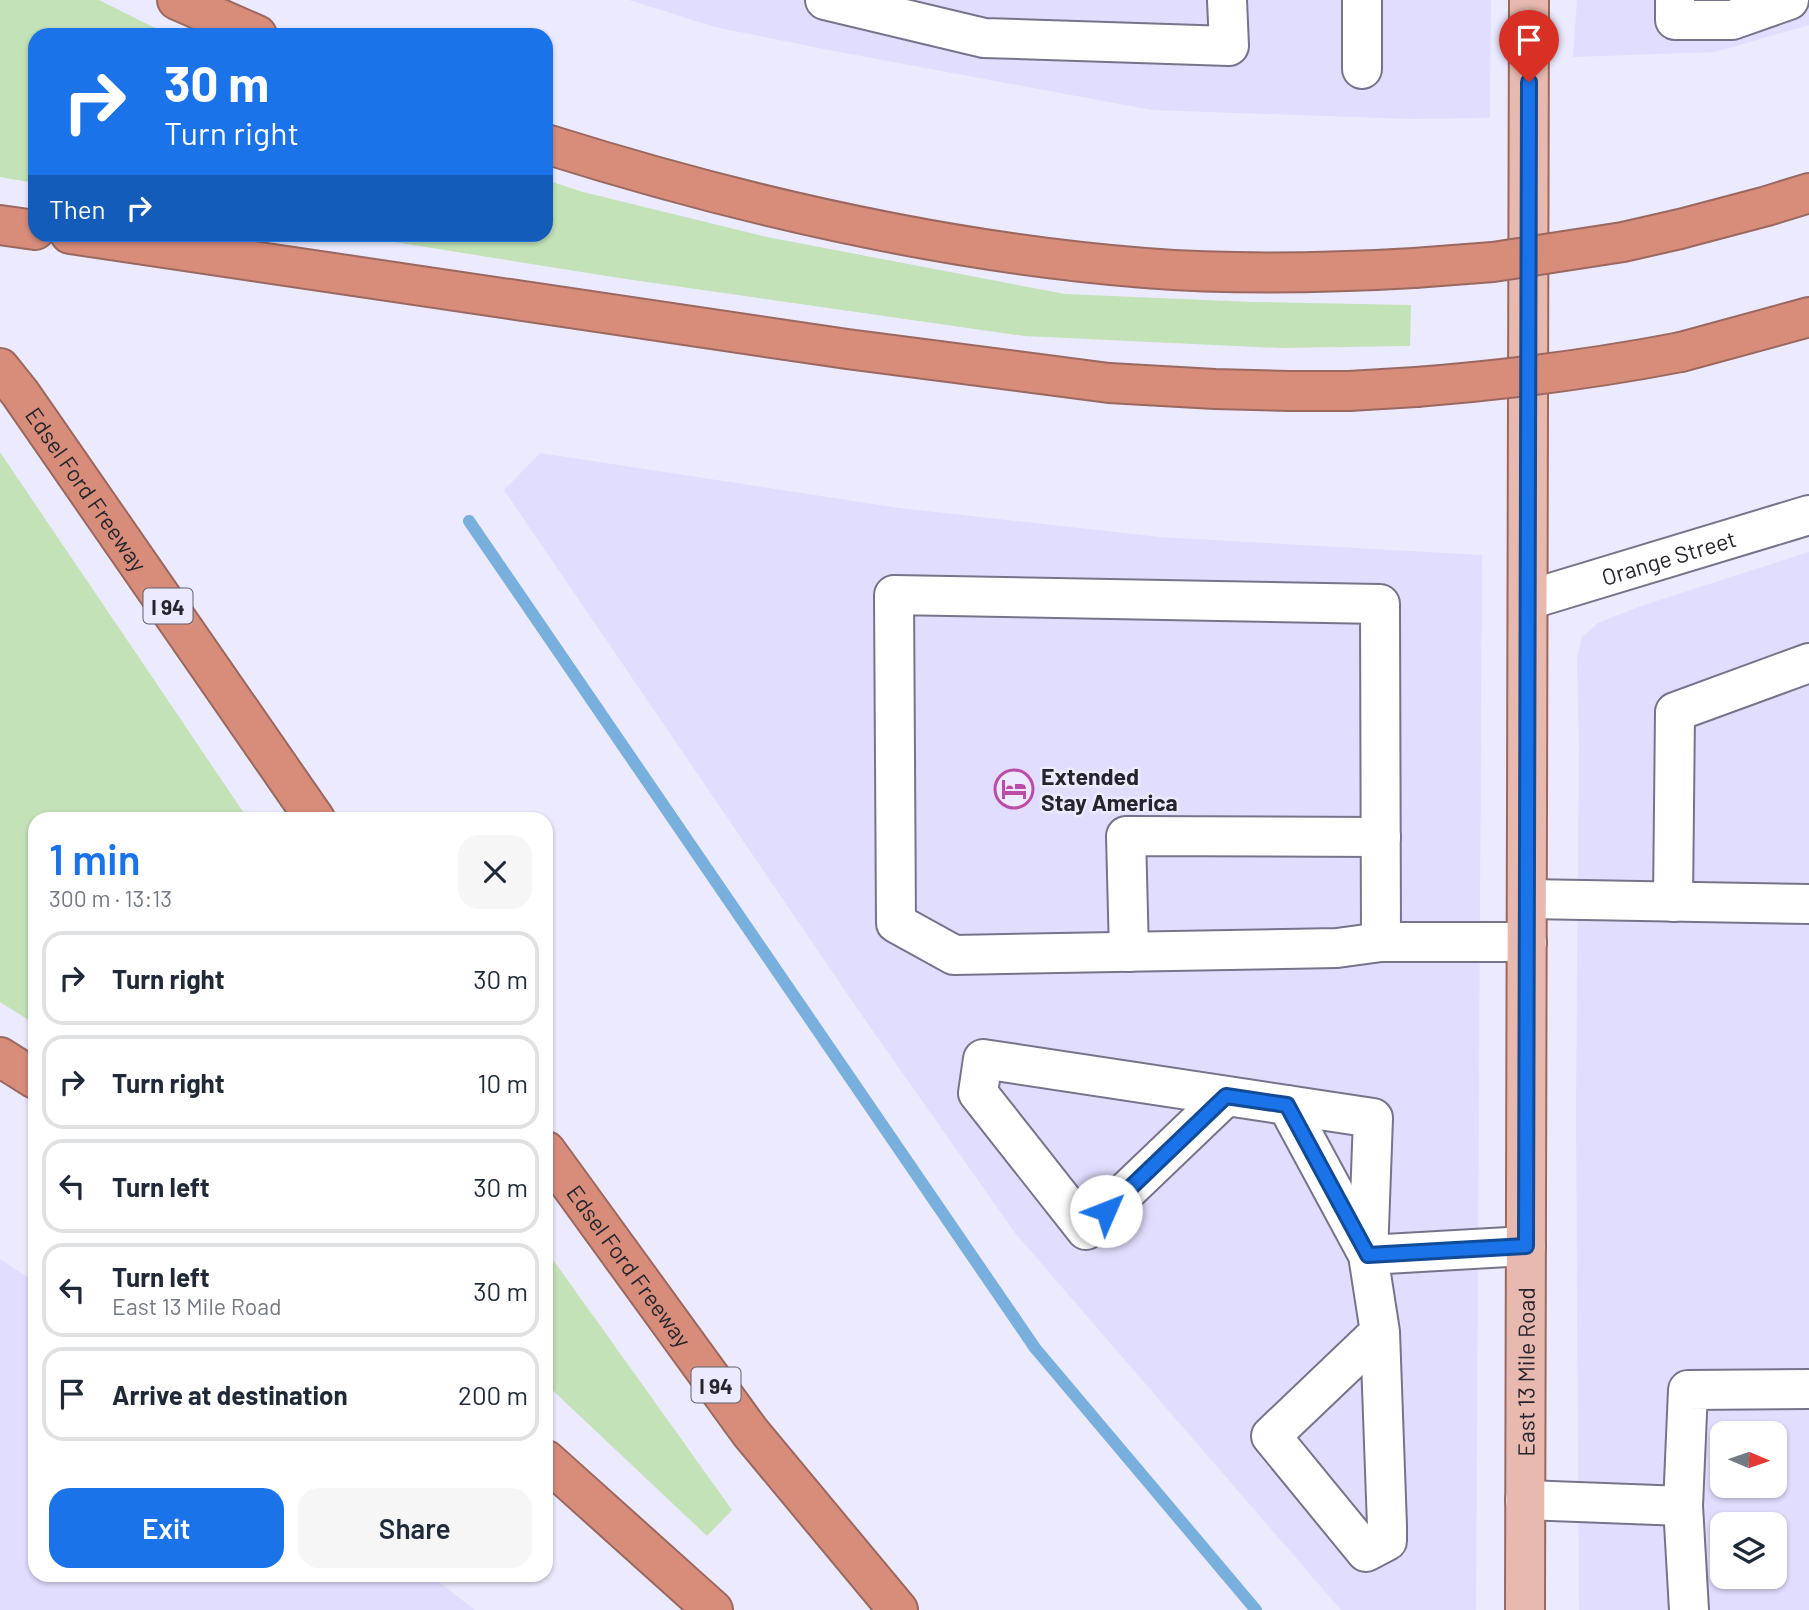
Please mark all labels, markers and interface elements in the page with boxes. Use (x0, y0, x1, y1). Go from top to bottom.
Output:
pin (1499, 10, 1559, 82)
icon: arrive (1510, 21, 1548, 59)
text: 30 m (164, 53, 269, 112)
icon: right (49, 56, 140, 147)
text: Turn right (164, 113, 299, 151)
icon: right (120, 189, 158, 227)
text: Then (49, 193, 106, 224)
street label: Edsel Ford Freeway (20, 402, 153, 577)
street label: Orange Street (1598, 524, 1739, 591)
road number: I 94 (144, 588, 192, 624)
place label: Extended Stay America (1041, 762, 1178, 816)
hotel icon: Extended Stay America (993, 768, 1035, 810)
text: 1 min (49, 833, 141, 883)
button: close (458, 835, 532, 909)
text: 300 m · 13:13 (49, 884, 172, 912)
icon: right (53, 959, 91, 997)
text: Turn right (112, 963, 225, 994)
text: 30 m (473, 963, 528, 994)
icon: right (53, 1063, 91, 1101)
text: Turn right (112, 1067, 225, 1098)
text: 10 m (478, 1067, 528, 1098)
icon: left (53, 1167, 91, 1205)
text: Turn left (112, 1171, 210, 1202)
text: 30 m (473, 1171, 528, 1202)
position arrow (1069, 1174, 1143, 1248)
street label: Edsel Ford Freeway (561, 1179, 698, 1353)
text: Turn left (112, 1261, 210, 1292)
icon: left (53, 1271, 91, 1309)
text: 30 m (473, 1275, 528, 1306)
street label: East 13 Mile Road (1511, 1287, 1540, 1457)
text: East 13 Mile Road (112, 1292, 282, 1320)
road number: I 94 (692, 1368, 740, 1402)
icon: arrive (53, 1375, 91, 1413)
text: Arrive at destination (112, 1379, 348, 1410)
text: 200 m (458, 1379, 528, 1410)
north arrow (1710, 1421, 1787, 1498)
map controls (1710, 1421, 1787, 1589)
button: Exit (49, 1488, 284, 1568)
button: Share (298, 1488, 532, 1568)
button: layers (1710, 1512, 1787, 1589)

